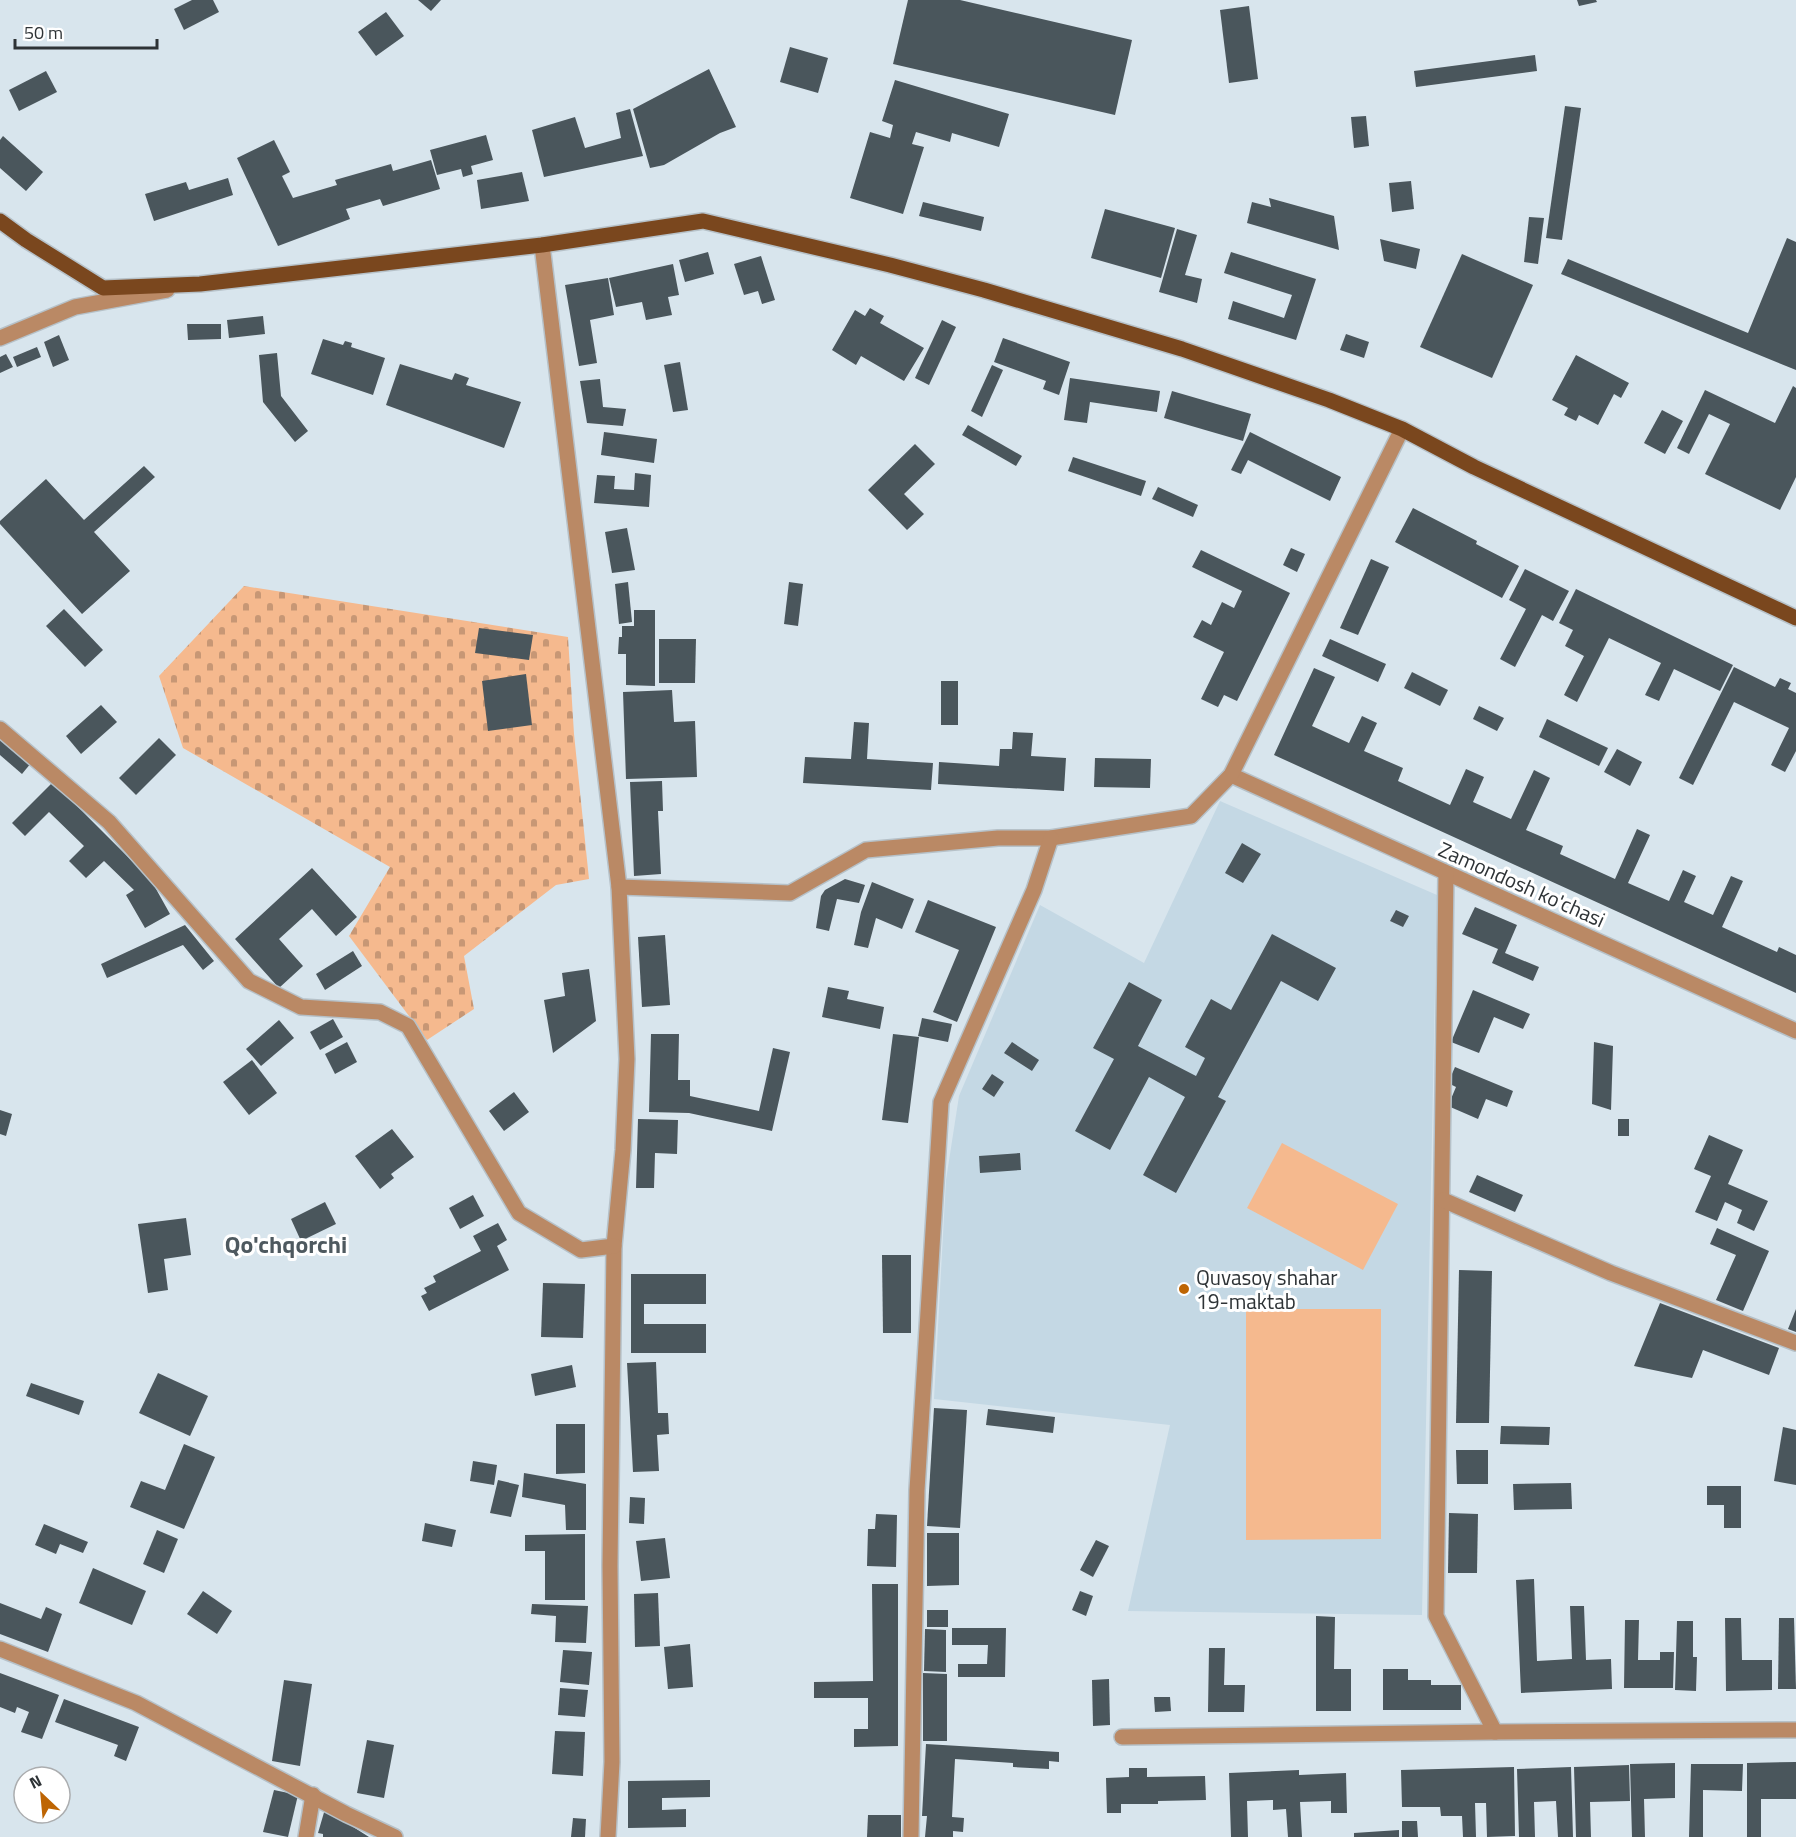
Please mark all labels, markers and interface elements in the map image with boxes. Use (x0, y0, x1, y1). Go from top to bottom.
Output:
scale bar (15, 12, 158, 50)
text: 50 m (24, 19, 63, 46)
street label: Zamondosh ko'chasi (1434, 833, 1610, 935)
district label: Qo'chqorchi (225, 1226, 347, 1262)
place label: Quvasoy shahar 19-maktab (1196, 1261, 1338, 1317)
marker: Quvasoy shahar 19-maktab (1177, 1282, 1191, 1296)
north arrow (12, 1765, 72, 1825)
text: N (25, 1768, 46, 1795)

